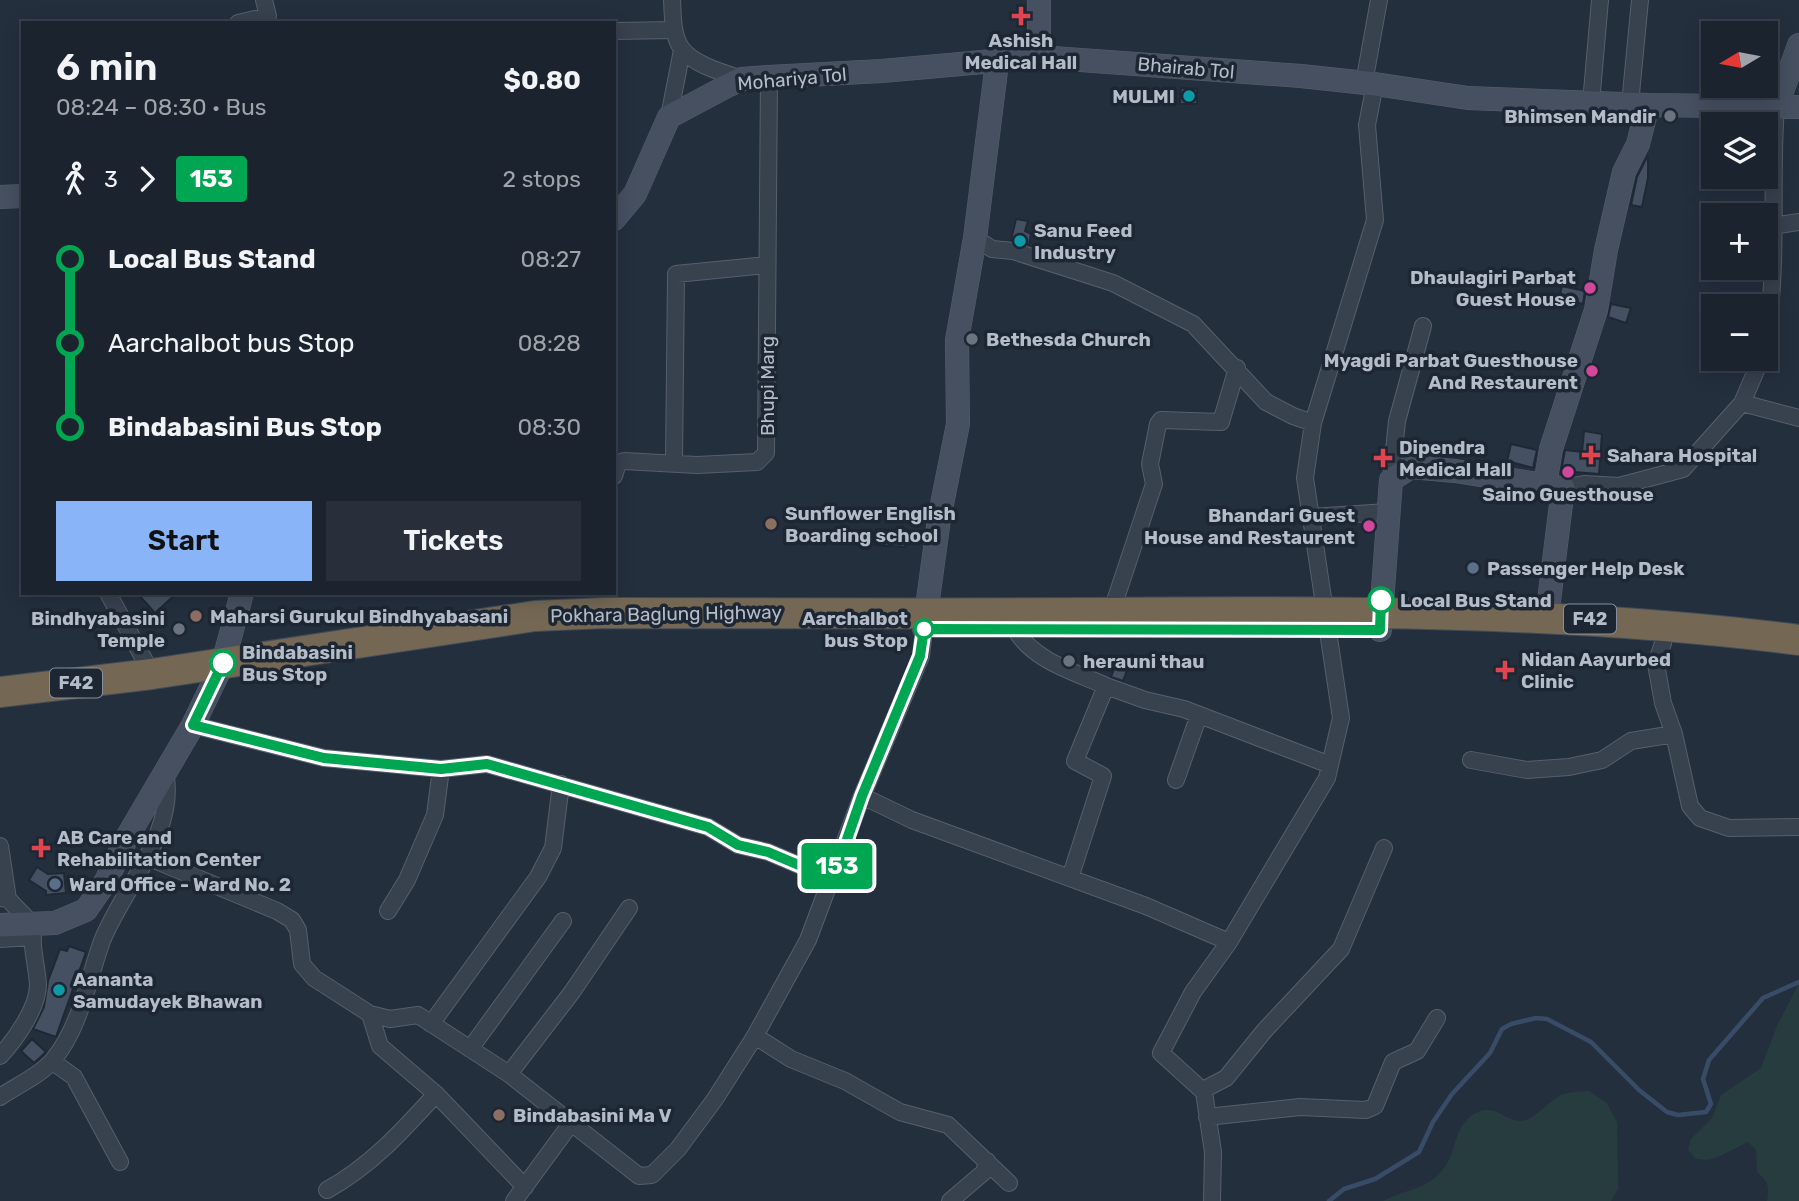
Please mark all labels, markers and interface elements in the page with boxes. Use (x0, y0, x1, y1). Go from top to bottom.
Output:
marker: Ashish Medical Hall (1011, 6, 1031, 26)
north arrow (1701, 21, 1778, 98)
map controls (1701, 21, 1778, 371)
place label: Ashish Medical Hall (965, 29, 1077, 74)
text: 6 min (56, 44, 158, 90)
street label: Bhairab Tol (1137, 52, 1235, 84)
street label: Mohariya Tol (737, 63, 847, 95)
text: $0.80 (504, 65, 581, 96)
place label: MULMI (1112, 85, 1175, 108)
marker: MULMI (1181, 88, 1197, 104)
text: 08:24 – 08:30 · Bus (56, 93, 267, 121)
place label: Bhimsen Mandir (1504, 105, 1656, 128)
marker: Bhimsen Mandir (1662, 108, 1678, 124)
button: layers (1701, 112, 1778, 189)
icon: walk (56, 160, 94, 198)
icon: forward (128, 160, 166, 198)
text: 3 (104, 165, 118, 193)
text: 153 (190, 165, 233, 193)
text: 2 stops (503, 165, 581, 193)
button: + (1701, 203, 1778, 280)
place label: Sanu Feed Industry (1034, 219, 1132, 264)
marker: Sanu Feed Industry (1012, 233, 1028, 249)
text: Local Bus Stand (108, 244, 316, 275)
text: 08:27 (521, 245, 581, 273)
place label: Dhaulagiri Parbat Guest House (1410, 266, 1576, 311)
marker: Dhaulagiri Parbat Guest House (1582, 280, 1598, 296)
button: − (1701, 294, 1778, 371)
text: Aarchalbot bus Stop (108, 328, 355, 359)
place label: Bethesda Church (986, 328, 1151, 351)
text: 08:28 (518, 329, 581, 357)
marker: Bethesda Church (964, 331, 980, 347)
street label: Bhupi Marg (756, 336, 779, 436)
place label: Myagdi Parbat Guesthouse And Restaurent (1324, 349, 1578, 394)
marker: Myagdi Parbat Guesthouse And Restaurent (1584, 363, 1600, 379)
text: Bindabasini Bus Stop (108, 412, 382, 443)
text: 08:30 (517, 413, 581, 441)
place label: Dipendra Medical Hall (1399, 436, 1512, 481)
place label: Sahara Hospital (1607, 444, 1757, 467)
marker: Sahara Hospital (1581, 445, 1601, 465)
marker: Dipendra Medical Hall (1373, 448, 1393, 468)
marker: Saino Guesthouse (1560, 464, 1576, 480)
place label: Saino Guesthouse (1482, 483, 1654, 506)
button: Start (56, 501, 312, 581)
button: Tickets (326, 501, 581, 581)
place label: Sunflower English Boarding school (785, 502, 956, 547)
place label: Bhandari Guest House and Restaurent (1144, 504, 1355, 549)
marker: Sunflower English Boarding school (763, 516, 779, 532)
marker: Bhandari Guest House and Restaurent (1361, 518, 1377, 534)
place label: Passenger Help Desk (1487, 557, 1684, 580)
marker: Passenger Help Desk (1465, 560, 1481, 576)
marker: Local Bus Stand (1368, 587, 1394, 613)
place label: Local Bus Stand (1400, 589, 1552, 612)
street label: Pokhara Baglung Highway (550, 600, 782, 628)
road number: F42 (1564, 604, 1616, 634)
place label: Maharsi Gurukul Bindhyabasani (210, 605, 508, 628)
place label: Bindhyabasini Temple (31, 607, 165, 652)
place label: Aarchalbot bus Stop (802, 607, 908, 652)
marker: Maharsi Gurukul Bindhyabasani (188, 608, 204, 624)
marker: Aarchalbot bus Stop (914, 619, 934, 639)
marker: Bindhyabasini Temple (171, 621, 187, 637)
place label: Bindabasini Bus Stop (242, 641, 353, 686)
place label: Nidan Aayurbed Clinic (1521, 648, 1671, 693)
marker: Bindabasini Bus Stop (210, 650, 236, 676)
place label: herauni thau (1083, 650, 1204, 673)
marker: herauni thau (1061, 653, 1077, 669)
marker: Nidan Aayurbed Clinic (1495, 660, 1515, 680)
road number: F42 (50, 668, 102, 698)
place label: AB Care and Rehabilitation Center (57, 826, 261, 871)
marker: AB Care and Rehabilitation Center (31, 838, 51, 858)
line badge: 153 (797, 843, 877, 889)
text: 153 (815, 852, 859, 880)
place label: Ward Office - Ward No. 2 (69, 873, 291, 896)
marker: Ward Office - Ward No. 2 (47, 876, 63, 892)
place label: Aananta Samudayek Bhawan (73, 968, 262, 1013)
marker: Aananta Samudayek Bhawan (51, 982, 67, 998)
place label: Bindabasini Ma V (513, 1104, 672, 1127)
marker: Bindabasini Ma V (491, 1107, 507, 1123)

